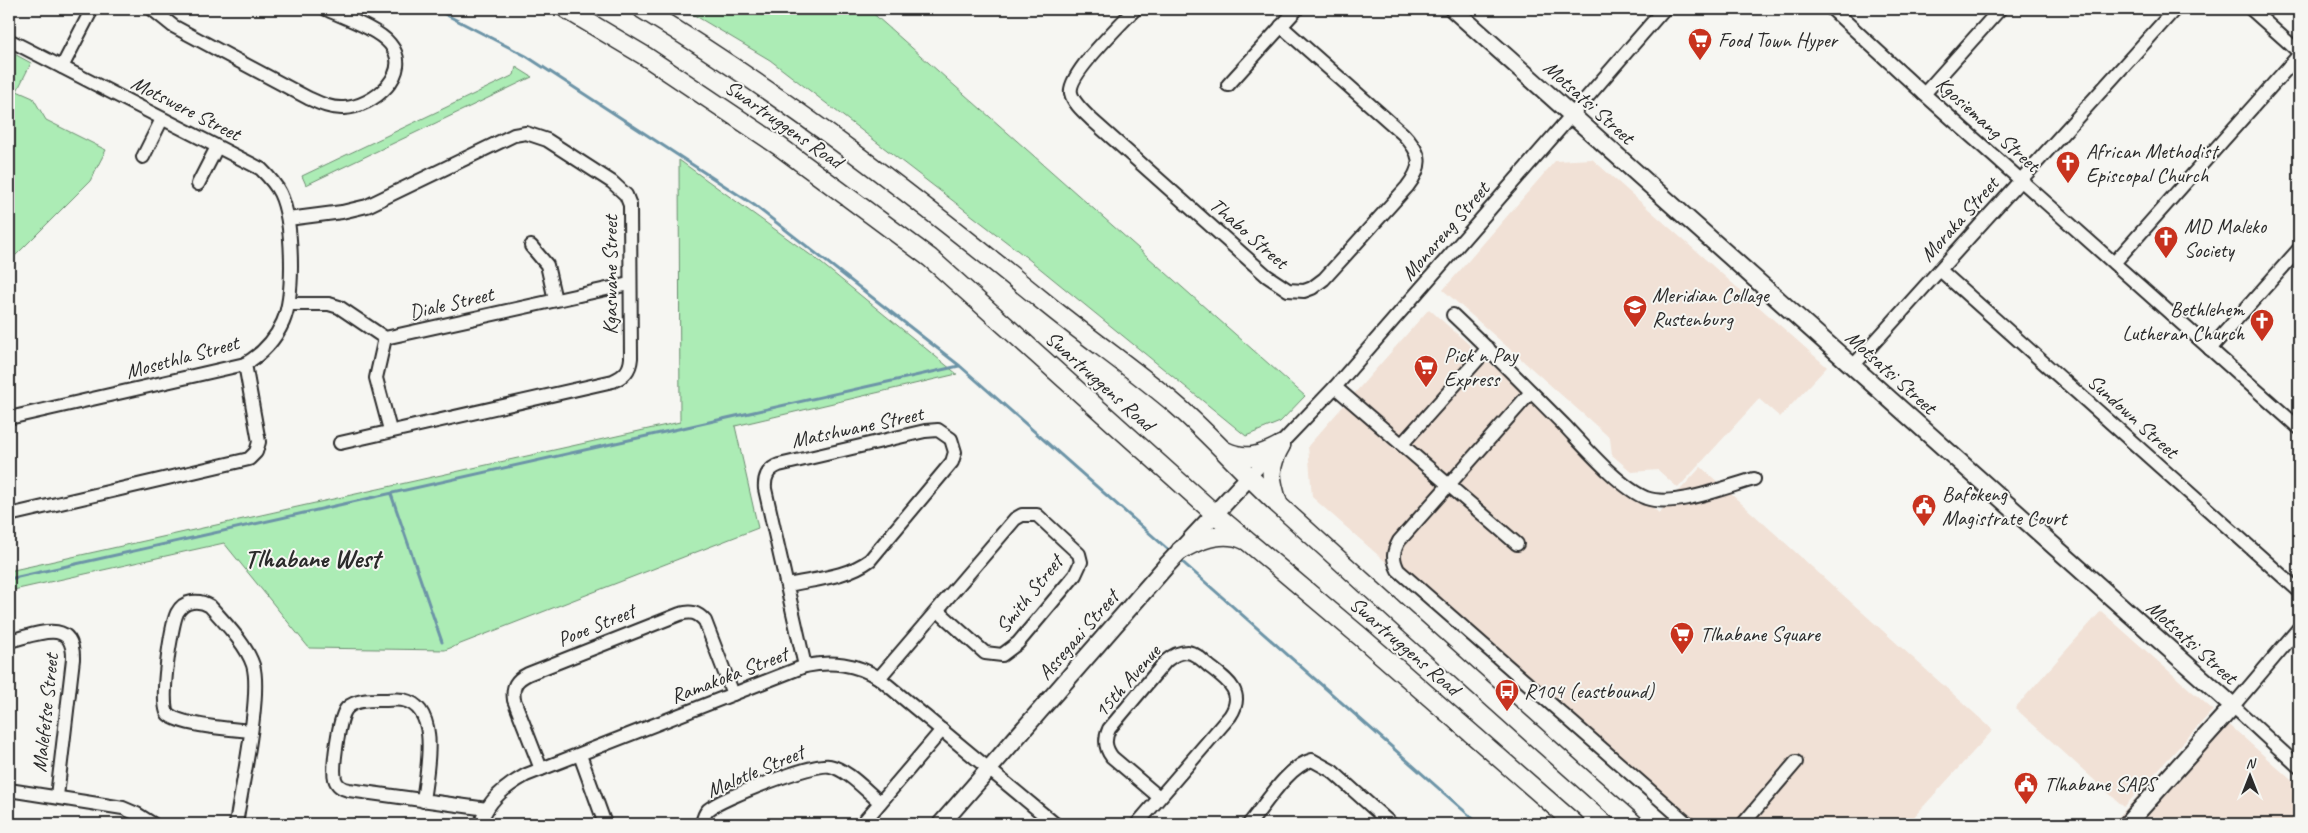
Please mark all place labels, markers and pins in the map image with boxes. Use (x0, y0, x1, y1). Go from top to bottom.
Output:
supermarket icon: Food Town Hyper (1687, 27, 1713, 61)
place label: Food Town Hyper (1718, 27, 1839, 53)
place label: African Methodist Episcopal Church (2086, 138, 2220, 188)
church icon: African Methodist Episcopal Church (2055, 150, 2081, 184)
place label: MD Maleko Society (2184, 213, 2268, 263)
church icon: MD Maleko Society (2153, 225, 2179, 259)
place label: Meridian Collage Rustenburg (1652, 282, 1771, 332)
school or university icon: Meridian Collage Rustenburg (1622, 294, 1648, 328)
place label: Bethlehem Lutheran Church (2122, 296, 2245, 346)
church icon: Bethlehem Lutheran Church (2249, 308, 2275, 342)
place label: Pick n Pay Express (1444, 342, 1519, 392)
supermarket icon: Pick n Pay Express (1413, 354, 1439, 388)
place label: Bafokeng Magistrate Court (1942, 481, 2068, 531)
public building icon: Bafokeng Magistrate Court (1911, 493, 1937, 527)
supermarket icon: Tlhabane Square (1669, 621, 1695, 655)
place label: Tlhabane Square (1700, 621, 1821, 647)
bus stop icon: R104 (eastbound) (1494, 678, 1520, 712)
place label: R104 (eastbound) (1524, 678, 1655, 704)
public building icon: Tlhabane SAPS (2013, 771, 2039, 805)
place label: Tlhabane SAPS (2044, 771, 2158, 797)

